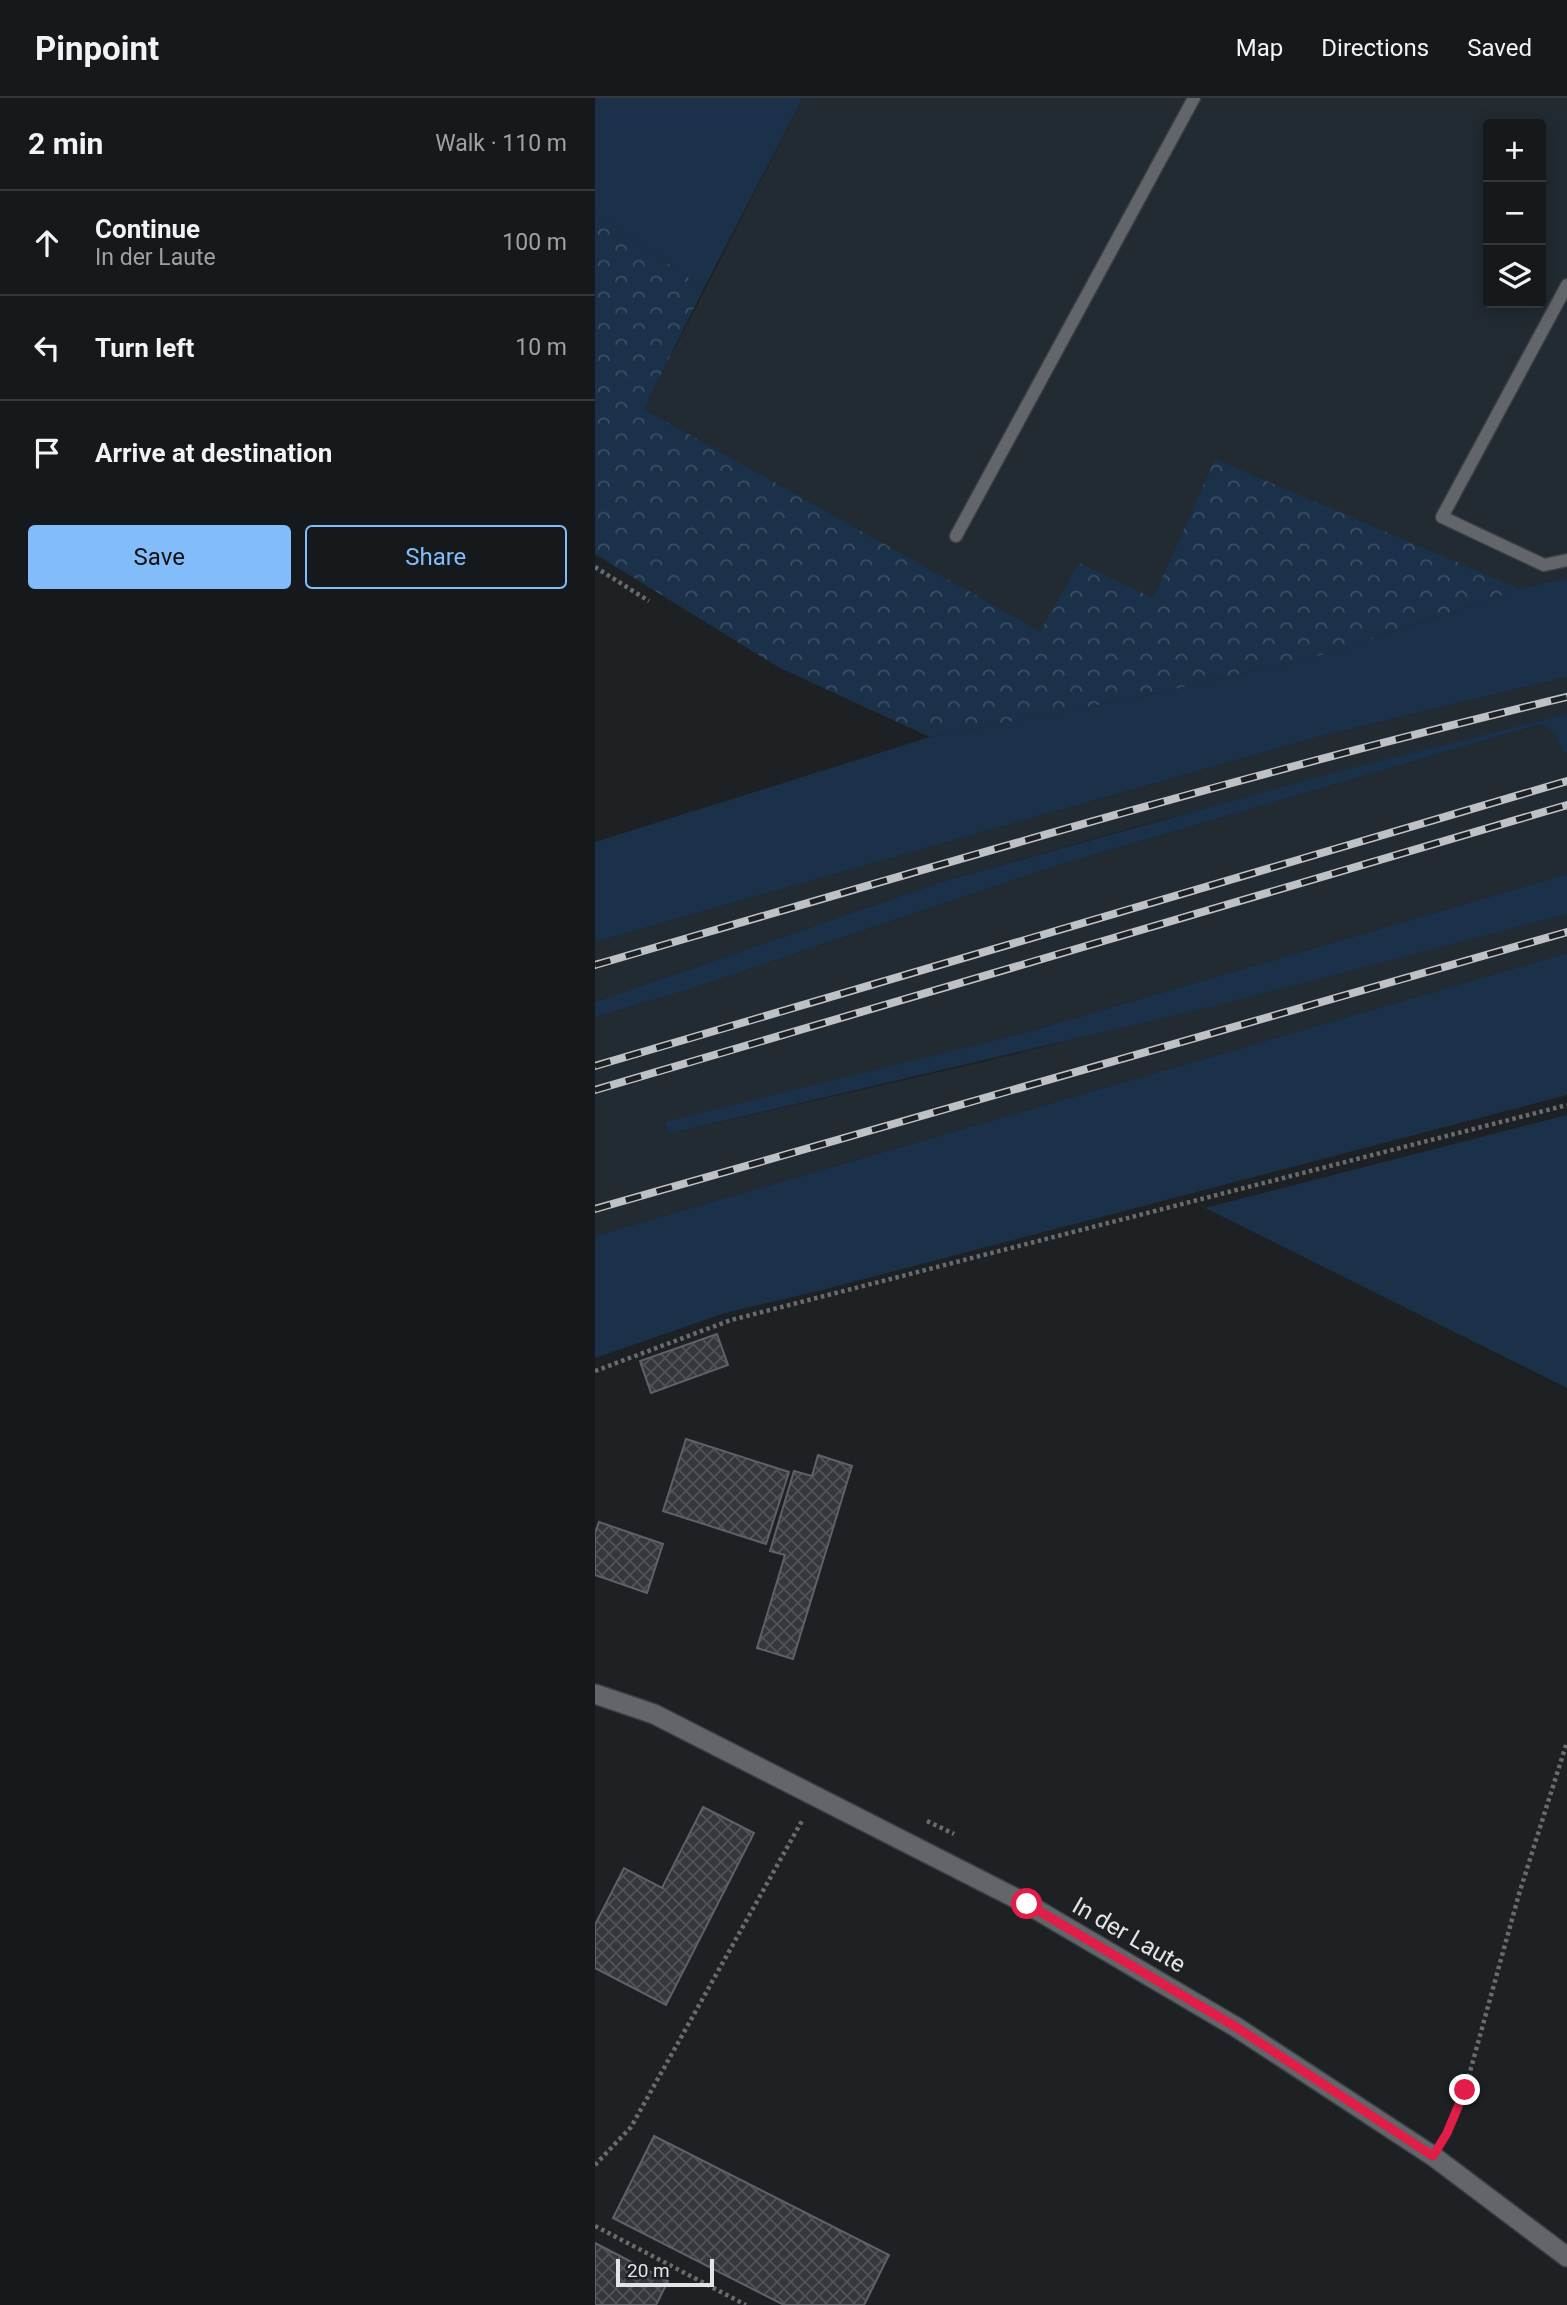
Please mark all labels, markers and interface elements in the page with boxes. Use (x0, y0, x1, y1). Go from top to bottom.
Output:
text: Pinpoint (35, 29, 159, 68)
text: Map (1236, 34, 1283, 62)
text: Directions (1321, 34, 1429, 62)
text: Saved (1467, 34, 1532, 62)
map controls (1483, 119, 1546, 308)
button: + (1483, 119, 1546, 182)
text: 2 min (28, 126, 103, 161)
text: Walk · 110 m (435, 130, 567, 157)
button: − (1483, 182, 1546, 245)
text: Continue (95, 214, 200, 244)
icon: ahead (28, 224, 66, 262)
text: 100 m (502, 229, 567, 256)
text: In der Laute (95, 244, 216, 271)
button: layers (1483, 245, 1546, 308)
icon: left (28, 329, 66, 367)
text: Turn left (95, 333, 194, 363)
text: 10 m (515, 334, 567, 361)
icon: arrive (28, 434, 66, 472)
text: Arrive at destination (95, 438, 332, 468)
button: Save (28, 525, 291, 589)
button: Share (305, 525, 567, 589)
route start (1011, 1888, 1042, 1919)
street label: In der Laute (1067, 1891, 1191, 1979)
route end (1449, 2074, 1480, 2105)
scale bar (616, 2256, 714, 2288)
text: 20 m (627, 2259, 670, 2282)

